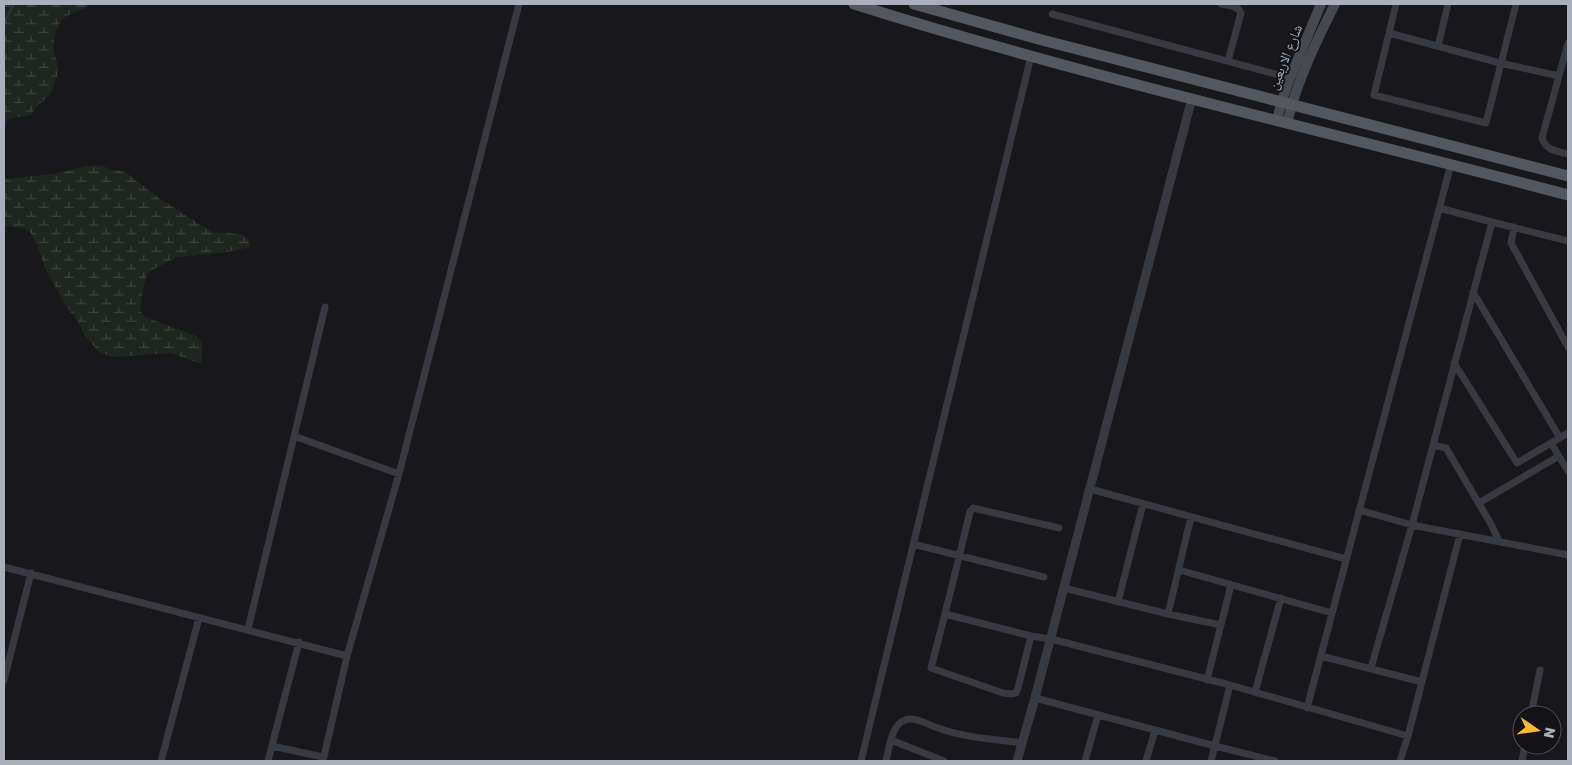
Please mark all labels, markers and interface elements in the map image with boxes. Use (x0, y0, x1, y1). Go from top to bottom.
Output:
street label: شارع الاربعين (1264, 22, 1307, 93)
north arrow (1512, 705, 1562, 755)
text: N (1541, 726, 1560, 740)

